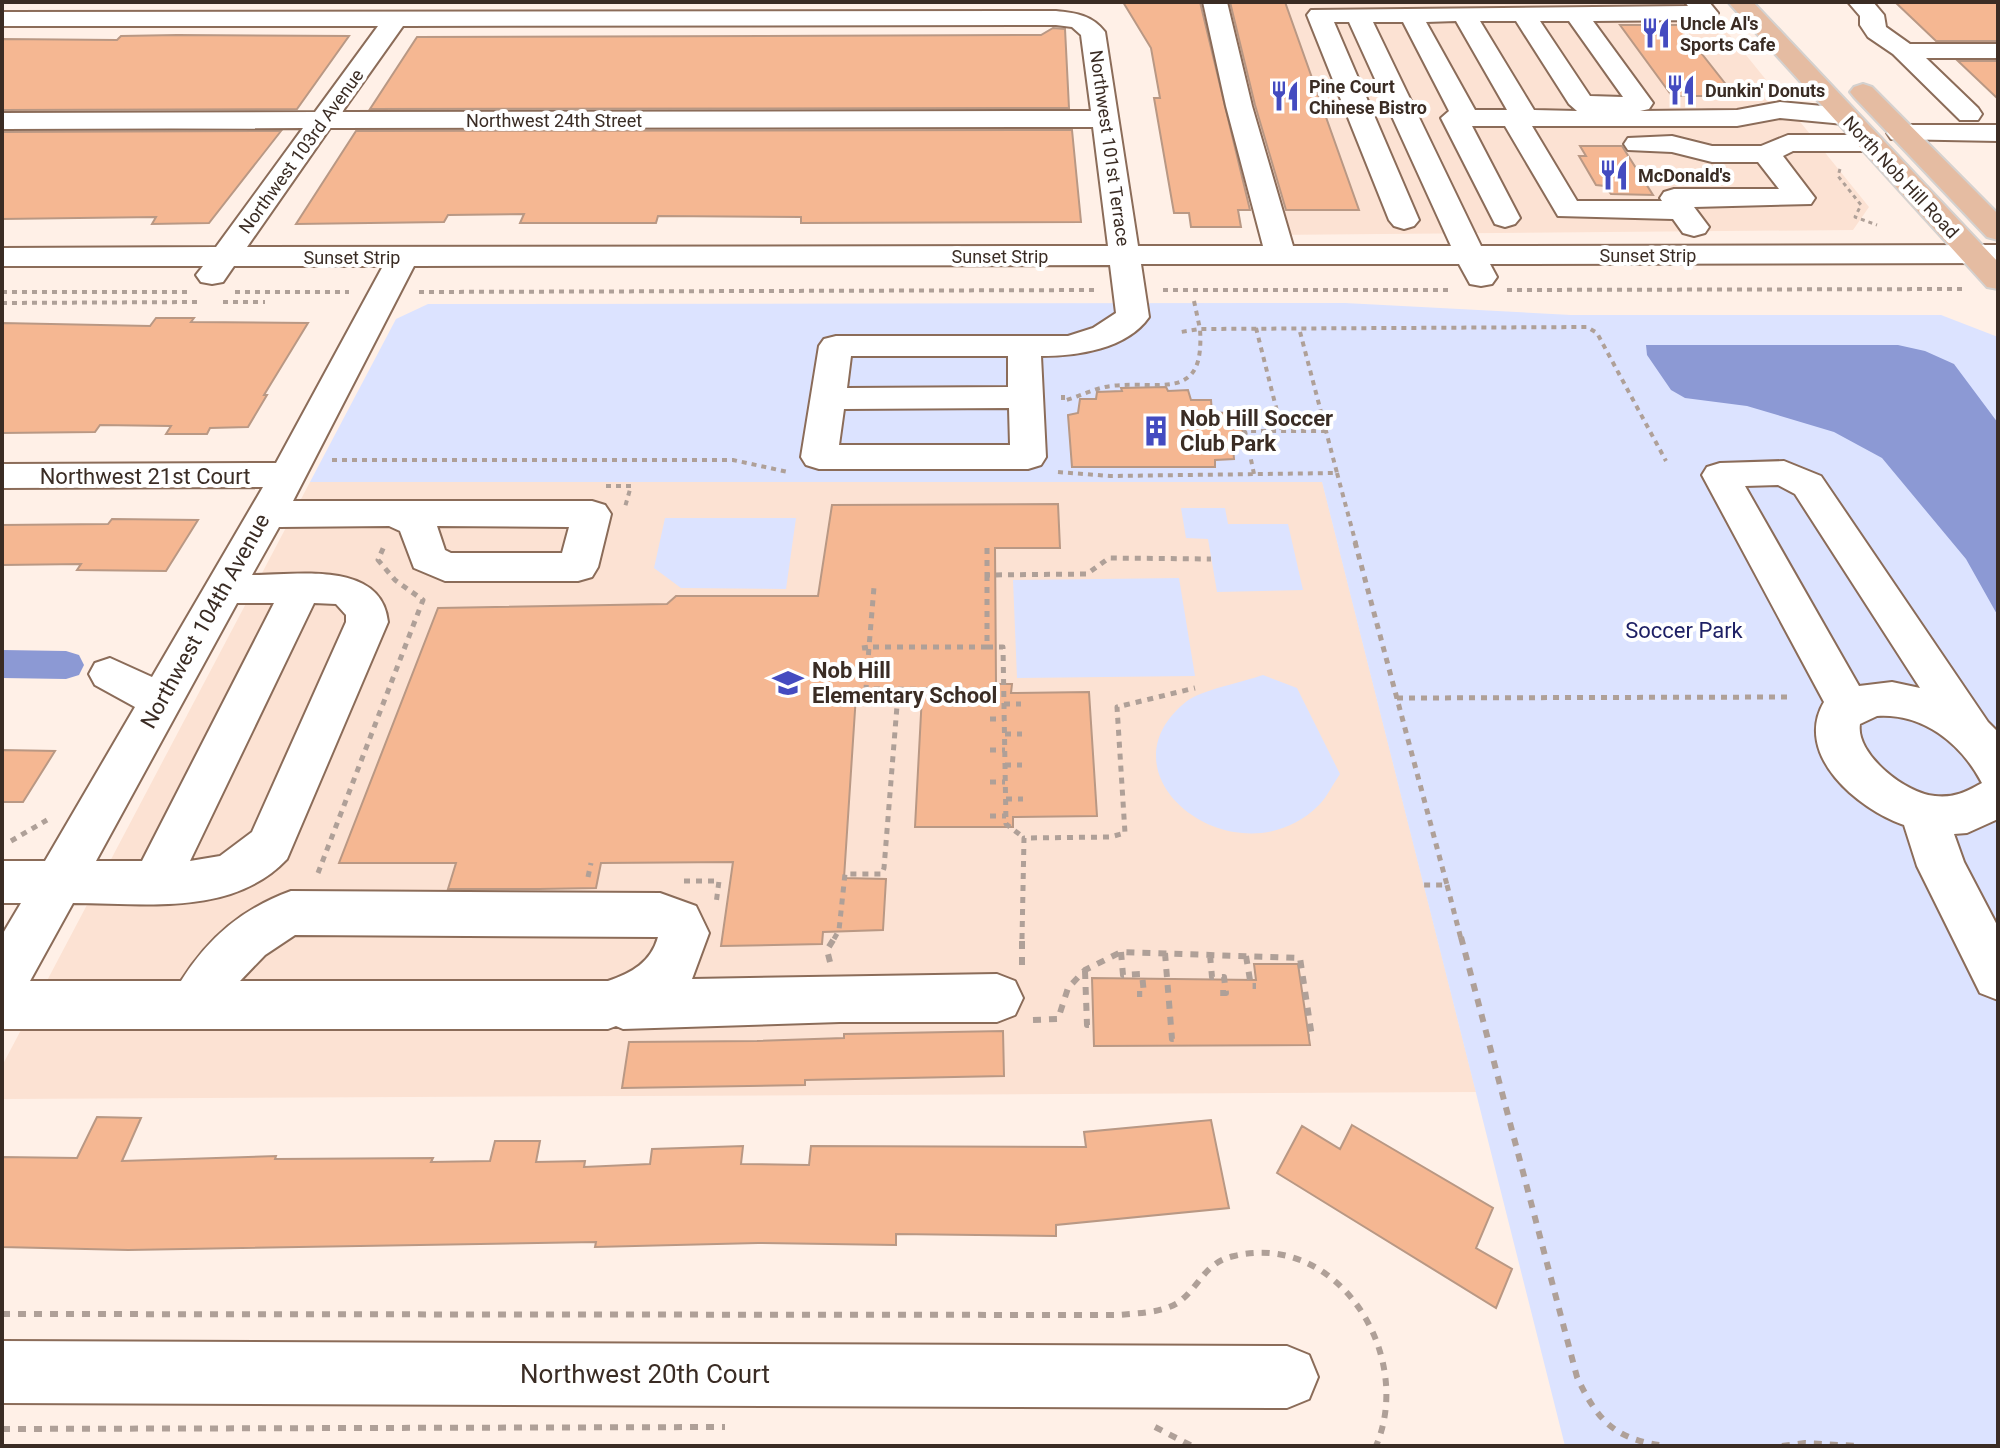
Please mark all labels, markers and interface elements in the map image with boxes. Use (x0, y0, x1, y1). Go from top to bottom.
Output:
place label: Uncle Al's Sports Cafe (1680, 13, 1776, 55)
restaurant icon: Uncle Al's Sports Cafe (1639, 16, 1673, 50)
street label: Northwest 101st Terrace (1086, 49, 1134, 247)
street label: Northwest 103rd Avenue (234, 65, 368, 237)
restaurant icon: Dunkin' Donuts (1664, 73, 1698, 107)
place label: Pine Court Chinese Bistro (1309, 76, 1427, 118)
restaurant icon: Pine Court Chinese Bistro (1268, 79, 1302, 113)
place label: Dunkin' Donuts (1705, 80, 1825, 101)
street label: Northwest 24th Street (466, 110, 642, 131)
street label: North Nob Hill Road (1839, 112, 1963, 242)
restaurant icon: McDonald's (1597, 158, 1631, 192)
place label: McDonald's (1638, 165, 1731, 186)
street label: Sunset Strip (1600, 245, 1696, 266)
street label: Sunset Strip (952, 246, 1048, 267)
street label: Sunset Strip (304, 247, 400, 268)
place label: Nob Hill Soccer Club Park (1180, 406, 1333, 456)
building icon: Nob Hill Soccer Club Park (1139, 414, 1173, 448)
street label: Northwest 21st Court (40, 464, 250, 489)
street label: Northwest 104th Avenue (136, 509, 274, 733)
park label: Soccer Park (1625, 618, 1744, 643)
place label: Nob Hill Elementary School (812, 658, 997, 708)
school or university icon: Nob Hill Elementary School (771, 666, 805, 700)
street label: Northwest 20th Court (520, 1359, 770, 1389)

